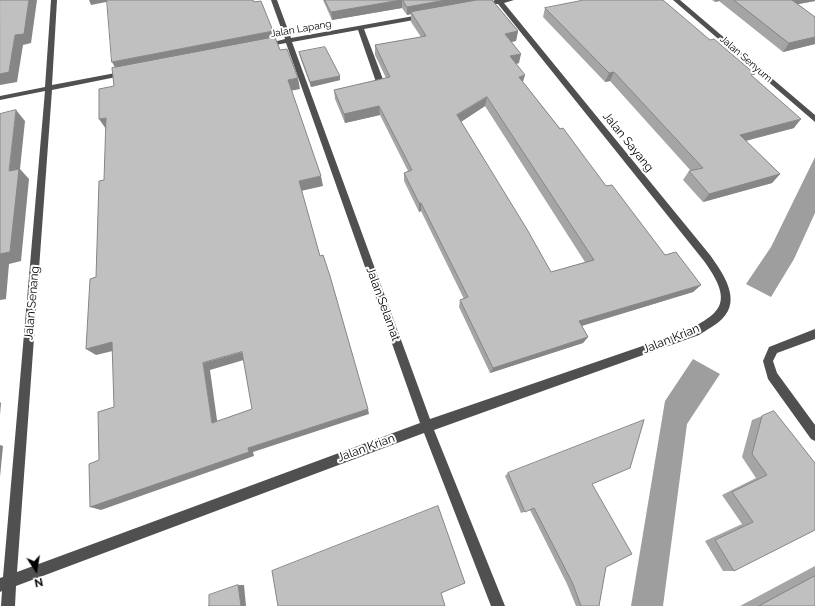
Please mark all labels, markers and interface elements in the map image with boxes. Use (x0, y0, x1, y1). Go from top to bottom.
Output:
street label: Jalan Lapang (270, 18, 332, 40)
street label: Jalan Senyum (718, 33, 774, 85)
street label: Jalan Sayang (599, 109, 657, 175)
street label: Jalan Senang (22, 265, 42, 341)
street label: Jalan Selamat (363, 265, 403, 343)
street label: Jalan Krian (640, 321, 702, 357)
street label: Jalan Krian (335, 431, 397, 465)
north arrow (16, 550, 56, 590)
text: N (33, 575, 44, 589)

